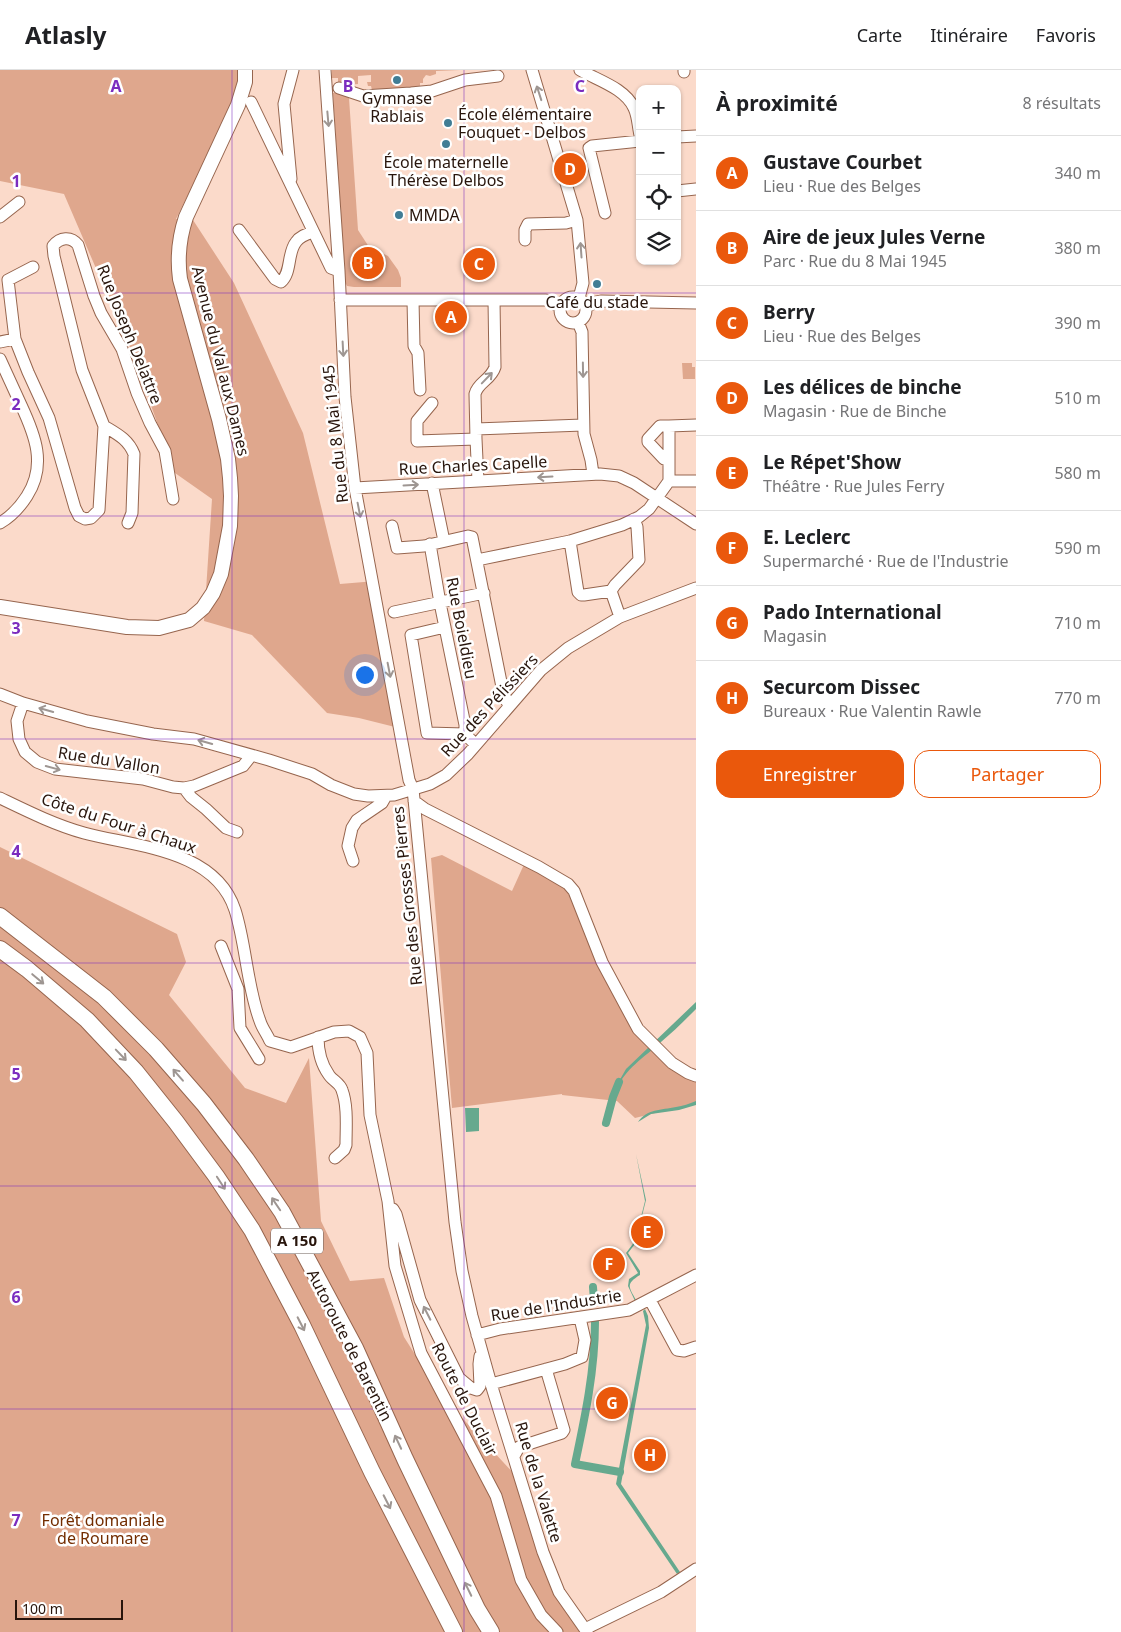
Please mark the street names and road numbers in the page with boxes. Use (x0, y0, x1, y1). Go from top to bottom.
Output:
street label: Rue Joseph Delattre (92, 261, 168, 407)
street label: Avenue du Val aux Dames (187, 264, 255, 458)
street label: Rue du 8 Mai 1945 (317, 364, 353, 504)
street label: Rue Charles Capelle (398, 450, 548, 480)
street label: Rue Boieldieu (441, 575, 483, 681)
street label: Rue des Pélissiers (435, 649, 543, 761)
street label: Rue du Vallon (56, 741, 162, 779)
street label: Côte du Four à Chaux (39, 788, 200, 859)
street label: Rue des Grosses Pierres (387, 805, 427, 987)
road number: A 150 (271, 1228, 323, 1254)
street label: Autoroute de Barentin (302, 1265, 398, 1425)
street label: Rue de l'Industrie (489, 1284, 623, 1326)
street label: Route de Duclair (427, 1338, 503, 1460)
street label: Rue de la Valette (510, 1419, 568, 1545)

